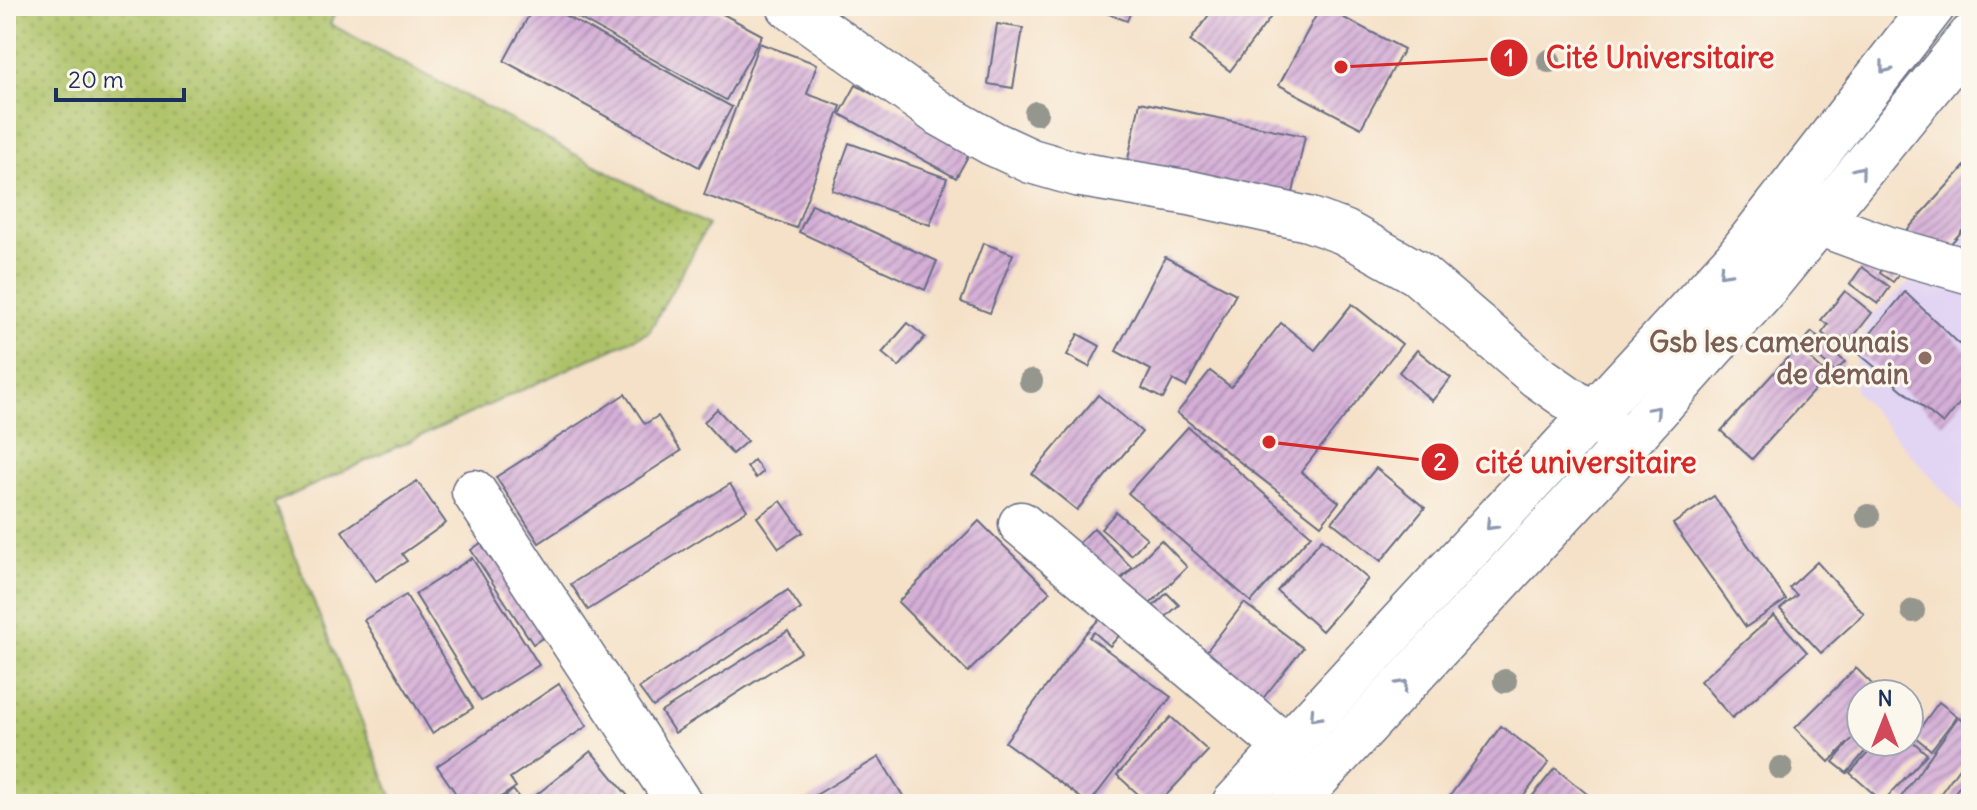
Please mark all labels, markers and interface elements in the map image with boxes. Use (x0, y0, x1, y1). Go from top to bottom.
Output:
callout: Cité Universitaire (1489, 31, 1790, 85)
text: Cité Universitaire (1546, 38, 1774, 76)
text: 1 (1504, 42, 1514, 72)
scale bar (56, 52, 184, 102)
one-way arrow (1880, 59, 1895, 73)
text: 20 m (68, 64, 124, 94)
one-way arrow (1850, 166, 1865, 181)
one-way arrow (1719, 263, 1734, 277)
place label: Gsb les camerounais de demain (1649, 324, 1909, 392)
marker: Gsb les camerounais de demain (1916, 349, 1934, 367)
one-way arrow (1645, 406, 1659, 421)
callout: cité universitaire (1420, 435, 1713, 489)
text: cité universitaire (1475, 443, 1697, 481)
text: 2 (1433, 446, 1447, 476)
one-way arrow (1486, 516, 1501, 530)
north arrow (1845, 678, 1925, 758)
one-way arrow (1394, 680, 1408, 695)
text: N (1877, 684, 1893, 712)
one-way arrow (1309, 707, 1324, 721)

